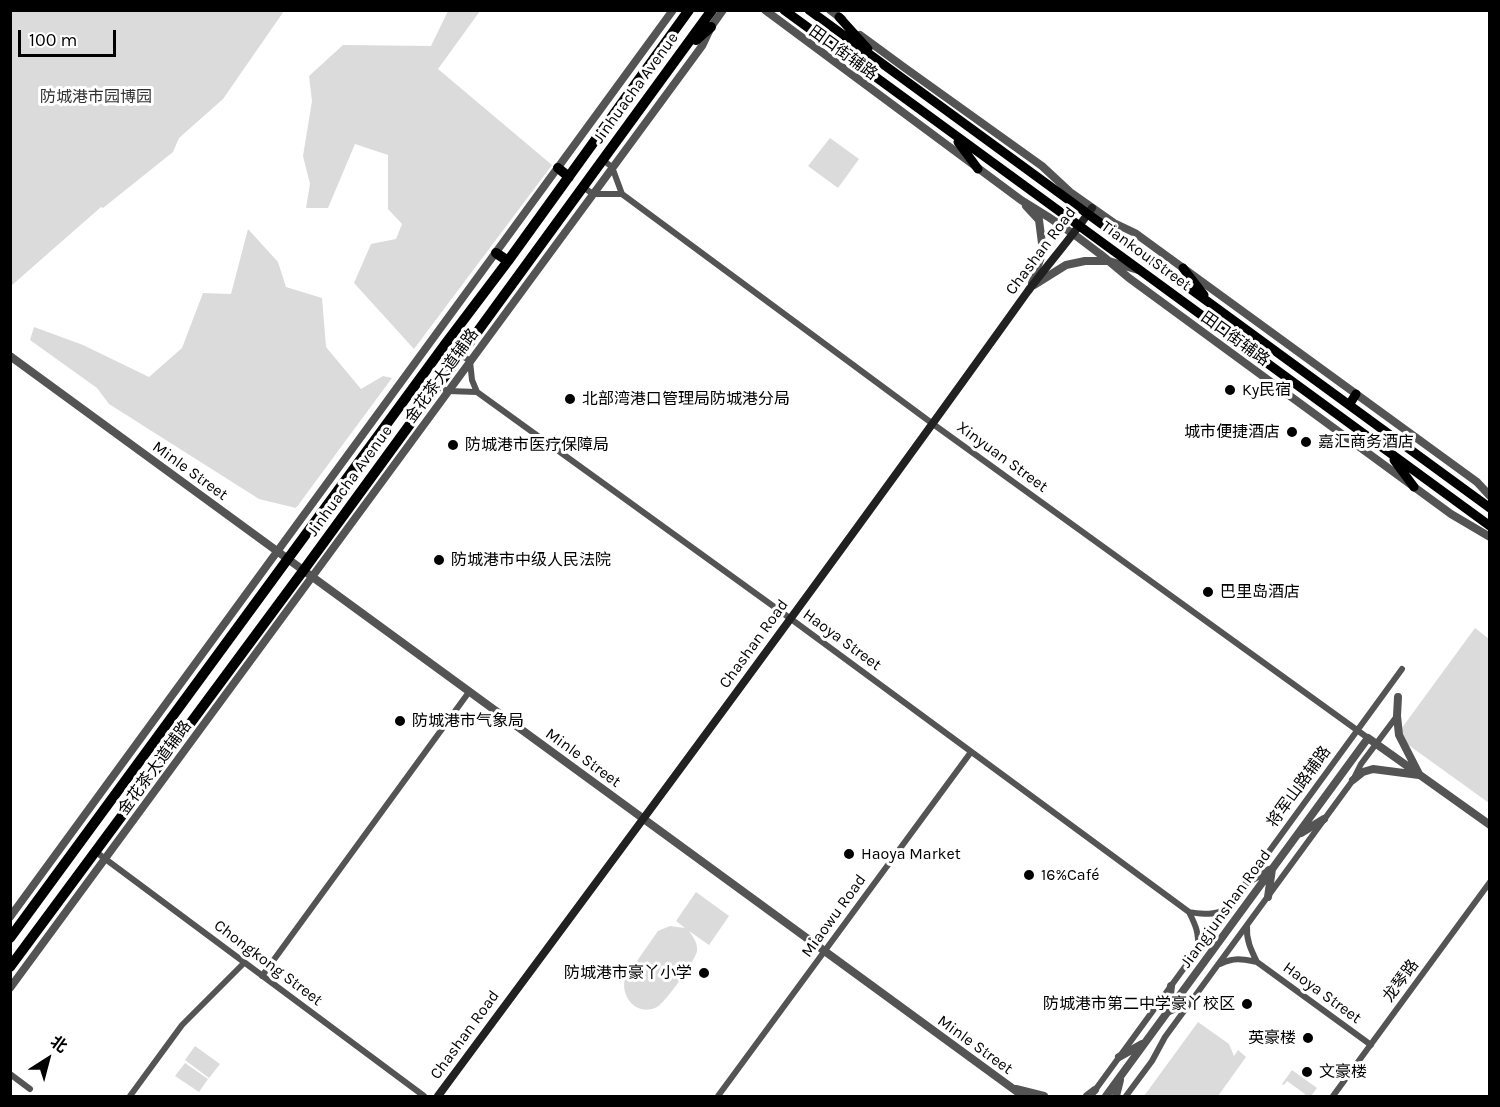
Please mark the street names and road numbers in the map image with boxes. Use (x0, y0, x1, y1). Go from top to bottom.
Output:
street label: 田口街辅路 (805, 22, 881, 84)
street label: Jinhuacha Avenue (589, 29, 683, 147)
street label: Chashan Road (1002, 203, 1080, 299)
street label: Tiankou Street (1097, 217, 1195, 295)
street label: 田口街辅路 (1197, 308, 1273, 370)
street label: 金花茶大道辅路 (401, 325, 483, 427)
street label: Xinyuan Street (953, 417, 1051, 497)
street label: Jinhuacha Avenue (303, 422, 397, 540)
street label: Minle Street (149, 437, 231, 505)
street label: Chashan Road (715, 596, 793, 692)
street label: Haoya Street (799, 605, 885, 675)
street label: 金花茶大道辅路 (114, 717, 196, 819)
street label: Minle Street (542, 724, 624, 792)
street label: 将军山路辅路 (1263, 743, 1335, 831)
street label: Jiangjunshan Road (1177, 846, 1275, 972)
street label: Miaowu Road (797, 871, 871, 961)
street label: Chongkong Street (210, 916, 326, 1010)
street label: 龙琴路 (1379, 956, 1423, 1006)
street label: Haoya Street (1279, 958, 1365, 1028)
street label: Chashan Road (426, 987, 504, 1083)
street label: Minle Street (934, 1011, 1016, 1079)

